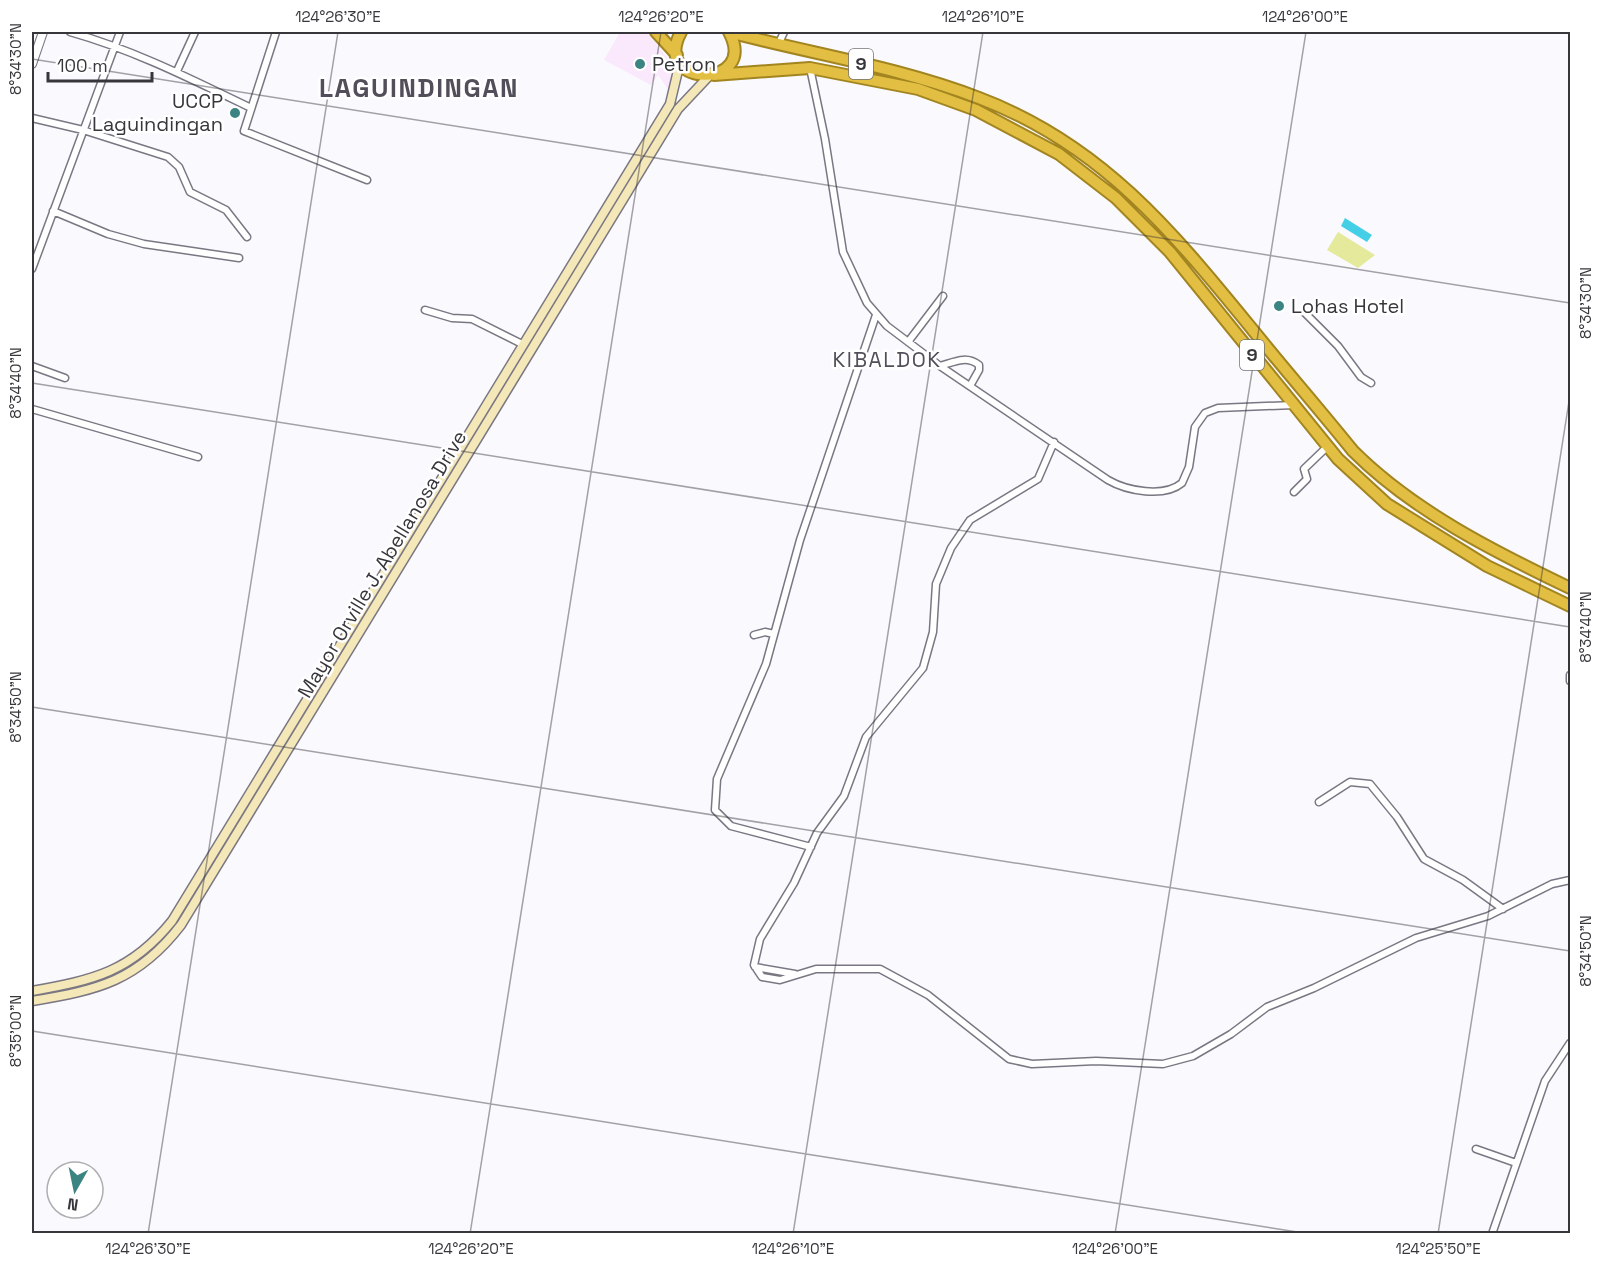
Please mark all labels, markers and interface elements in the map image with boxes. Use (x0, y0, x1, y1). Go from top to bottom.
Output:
text: 124°26'30"E (295, 7, 381, 26)
text: 124°26'20"E (618, 7, 704, 26)
text: 124°26'10"E (942, 7, 1024, 26)
text: 124°26'00"E (1262, 7, 1348, 26)
text: 8°34'30"N (6, 23, 25, 95)
scale bar (48, 45, 152, 83)
road number: 9 (849, 49, 873, 79)
place label: Petron (652, 51, 716, 77)
text: 100 m (57, 54, 108, 77)
marker: Petron (633, 57, 647, 71)
district label: LAGUINDINGAN (319, 71, 519, 105)
place label: UCCP Laguindingan (92, 88, 223, 137)
marker: UCCP Laguindingan (228, 106, 242, 120)
text: 8°34'30"N (1576, 267, 1595, 339)
place label: Lohas Hotel (1291, 293, 1404, 319)
marker: Lohas Hotel (1272, 299, 1286, 313)
road number: 9 (1240, 340, 1264, 370)
district label: KIBALDOK (832, 346, 942, 373)
text: 8°34'40"N (6, 347, 25, 419)
street label: Mayor Orville J. Abellanosa Drive (292, 426, 472, 702)
text: 8°34'40"N (1576, 591, 1595, 663)
text: 8°34'50"N (6, 671, 25, 743)
text: 8°34'50"N (1576, 915, 1595, 987)
text: 8°35'00"N (6, 995, 25, 1067)
north arrow (45, 1160, 105, 1220)
text: N (66, 1193, 80, 1216)
text: 124°26'30"E (105, 1239, 191, 1258)
text: 124°26'20"E (428, 1239, 514, 1258)
text: 124°26'10"E (752, 1239, 834, 1258)
text: 124°26'00"E (1072, 1239, 1158, 1258)
text: 124°25'50"E (1395, 1239, 1481, 1258)

